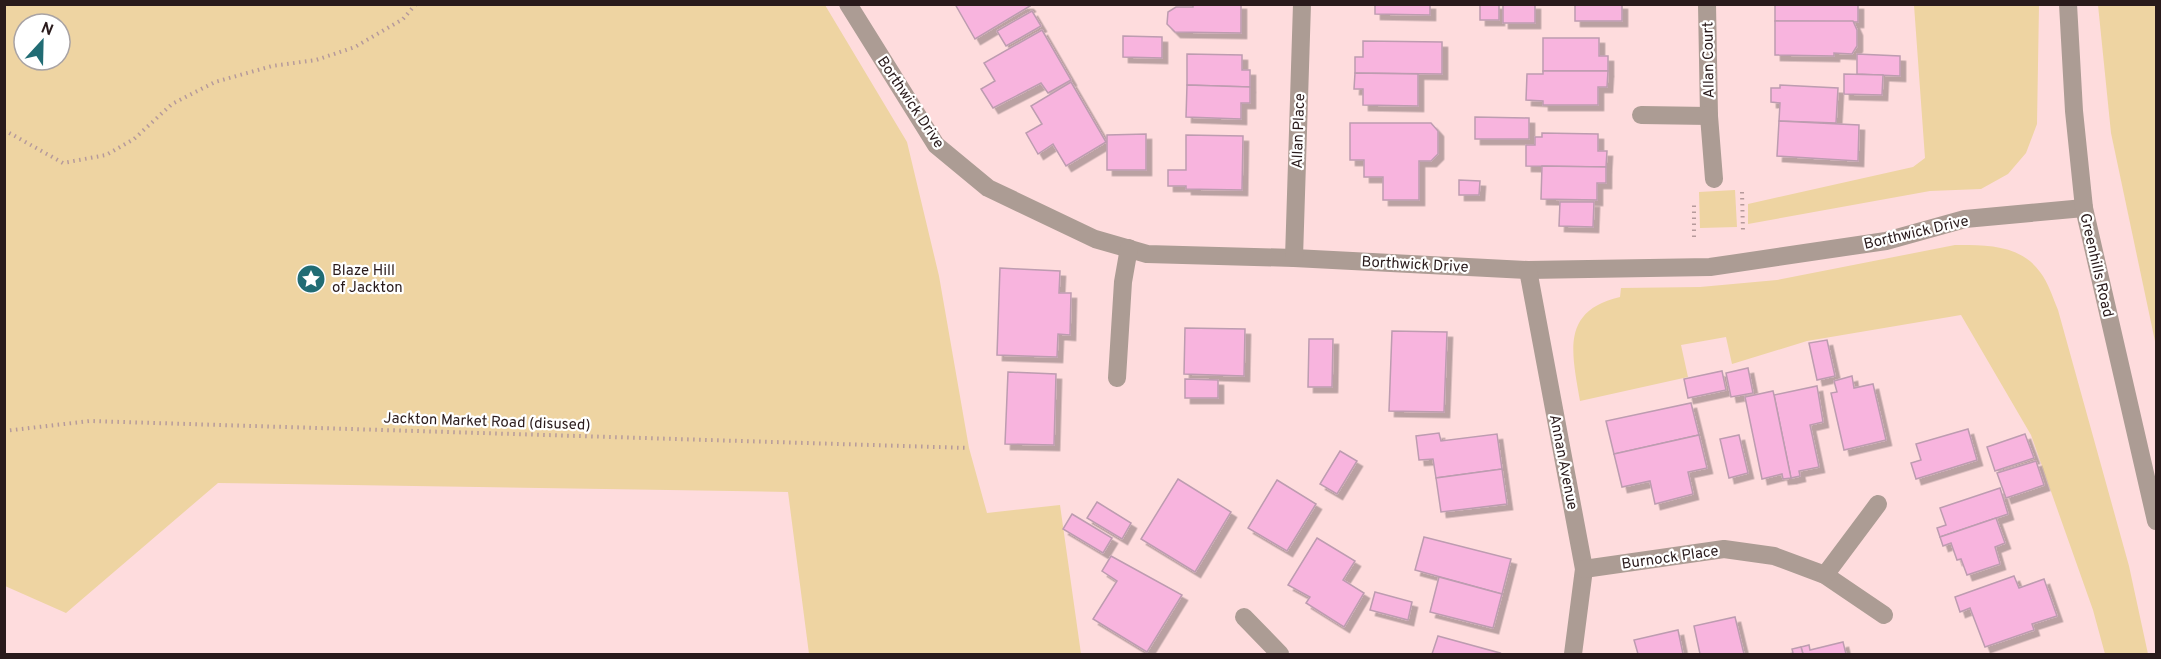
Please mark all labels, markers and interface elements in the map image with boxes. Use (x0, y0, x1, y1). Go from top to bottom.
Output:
north arrow (12, 12, 72, 72)
text: N (38, 19, 56, 41)
street label: Allan Court (1699, 22, 1720, 98)
street label: Borthwick Drive (872, 53, 948, 153)
street label: Allan Place (1289, 93, 1310, 169)
street label: Greenhills Road (2074, 211, 2117, 319)
street label: Borthwick Drive (1862, 212, 1971, 255)
street label: Borthwick Drive (1361, 253, 1469, 278)
place label: Blaze Hill of Jackton (332, 262, 403, 298)
place icon: Blaze Hill of Jackton (295, 263, 327, 295)
street label: Jackton Market Road (disused) (383, 409, 591, 436)
street label: Annan Avenue (1544, 413, 1581, 512)
street label: Burnock Place (1621, 542, 1720, 575)

